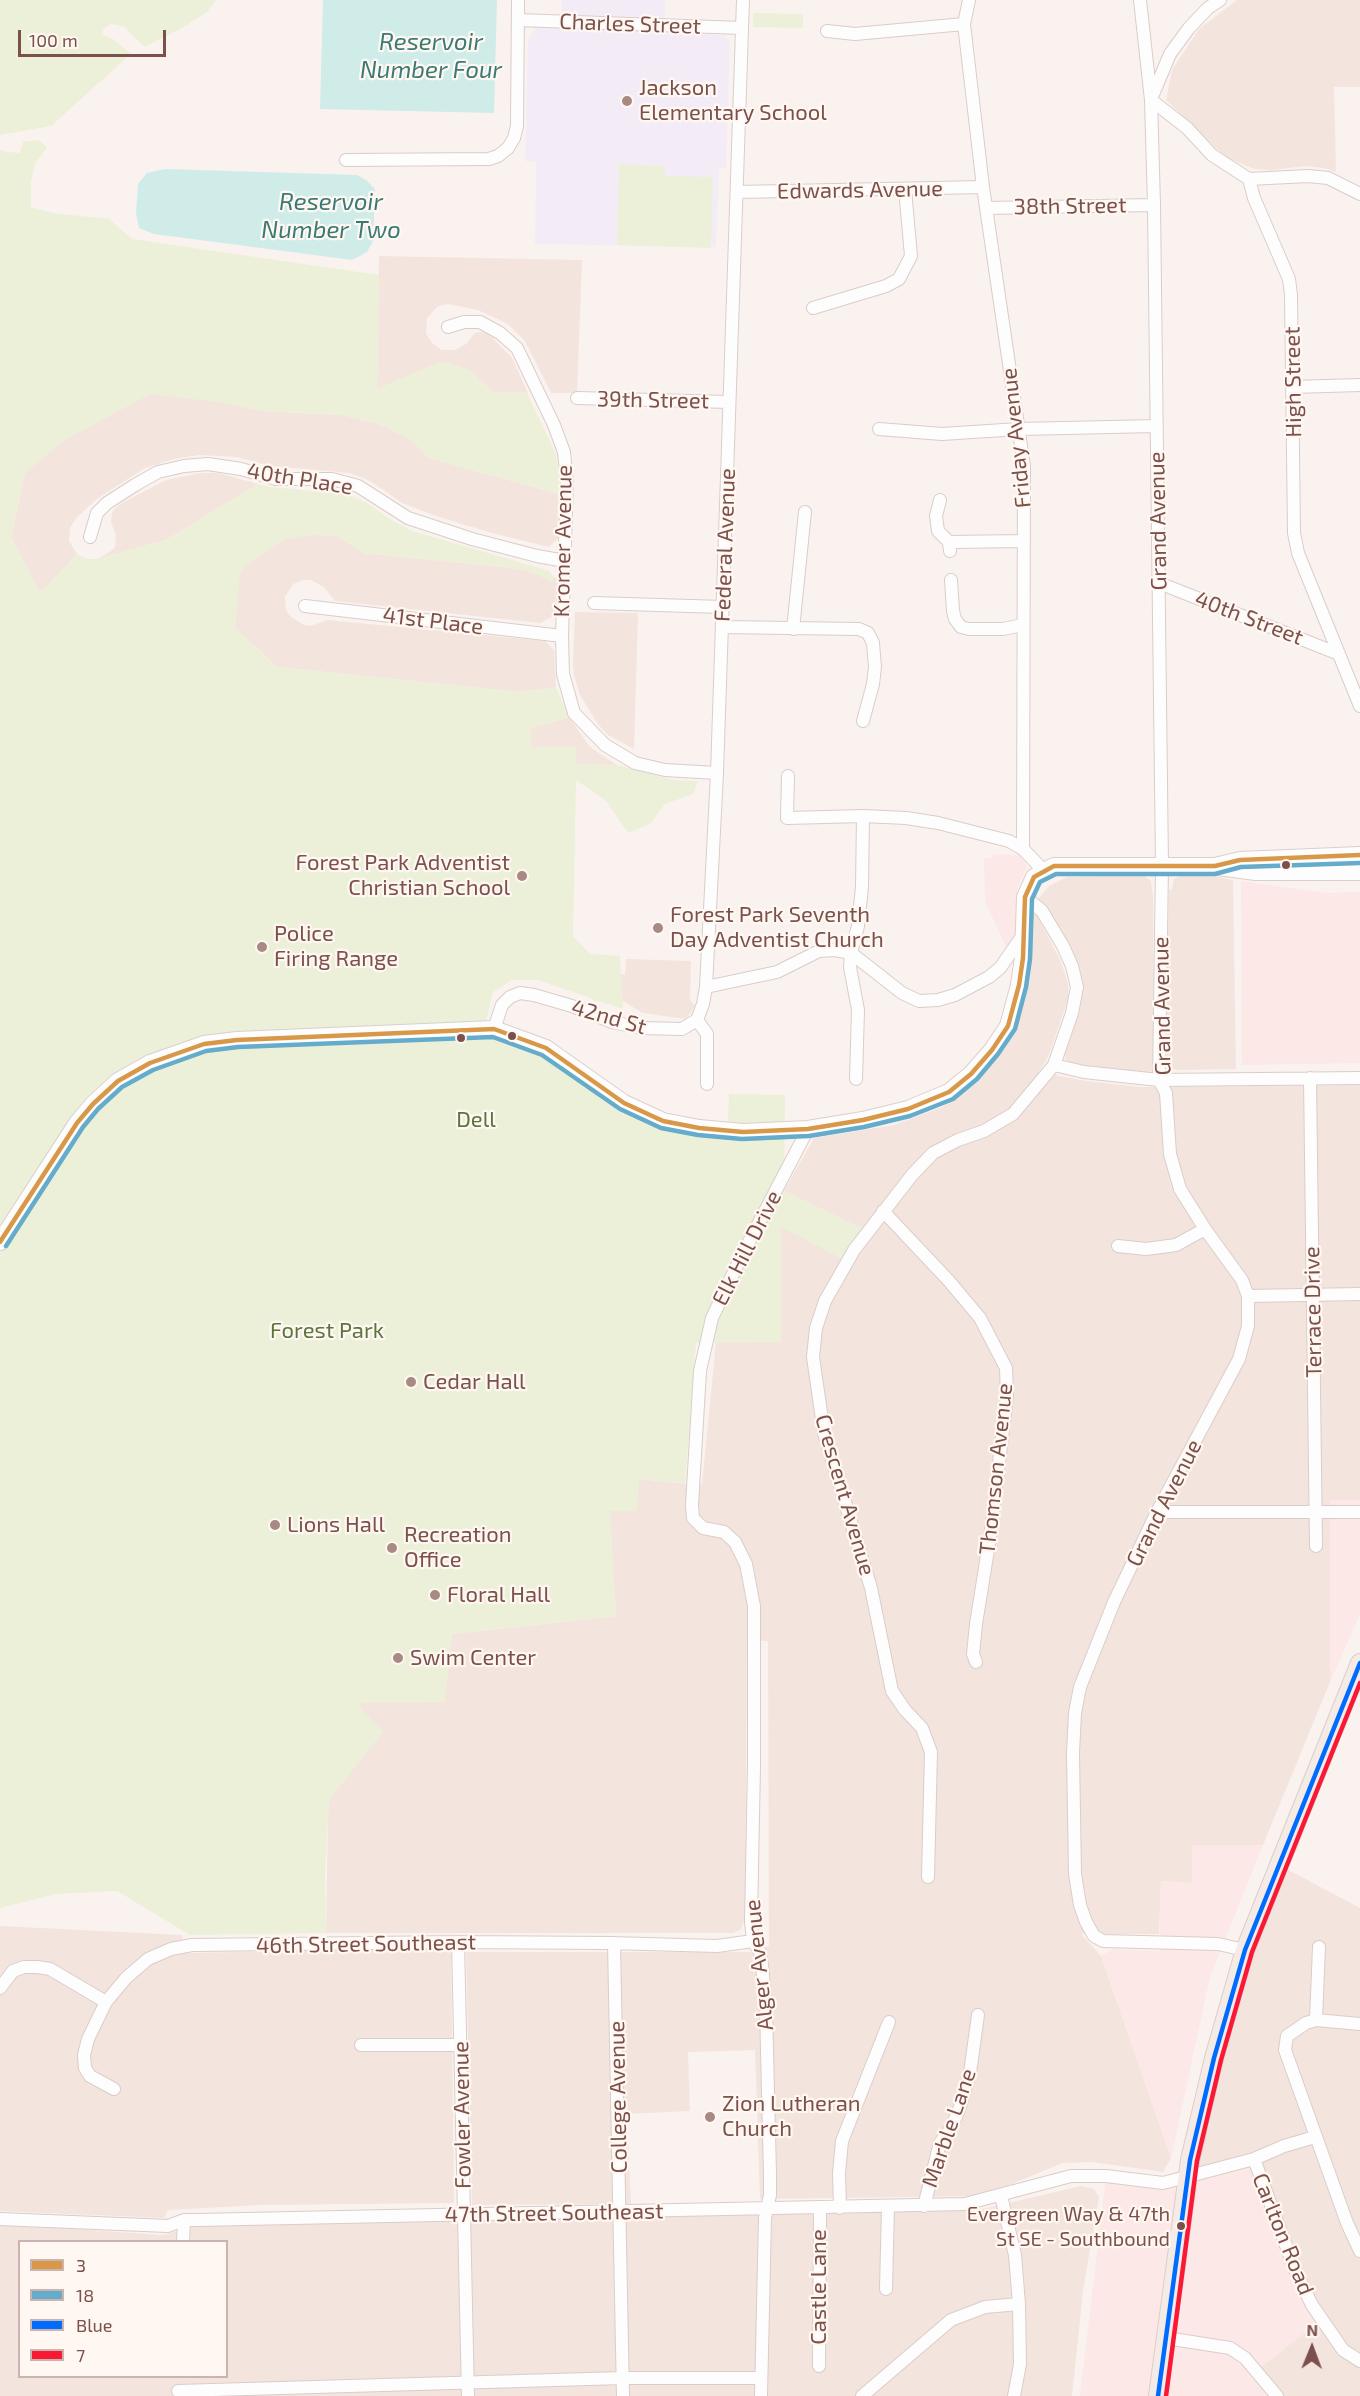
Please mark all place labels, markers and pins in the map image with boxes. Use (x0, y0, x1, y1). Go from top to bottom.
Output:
place label: Jackson Elementary School (639, 75, 827, 126)
marker: Jackson Elementary School (620, 94, 634, 108)
place label: Forest Park Adventist Christian School (295, 850, 510, 902)
unlabelled marker (1280, 859, 1292, 871)
marker: Forest Park Adventist Christian School (515, 869, 529, 883)
place label: Forest Park Seventh Day Adventist Church (670, 902, 884, 954)
place label: Police Firing Range (274, 921, 398, 972)
marker: Forest Park Seventh Day Adventist Church (651, 921, 665, 935)
marker: Police Firing Range (255, 940, 269, 954)
unlabelled marker (506, 1030, 518, 1042)
unlabelled marker (455, 1032, 467, 1044)
place label: Cedar Hall (423, 1369, 526, 1395)
marker: Cedar Hall (404, 1375, 418, 1389)
place label: Lions Hall (287, 1512, 385, 1538)
marker: Lions Hall (268, 1518, 282, 1532)
place label: Recreation Office (404, 1522, 512, 1574)
marker: Recreation Office (385, 1541, 399, 1555)
place label: Floral Hall (447, 1582, 550, 1608)
marker: Floral Hall (428, 1588, 442, 1602)
place label: Swim Center (410, 1645, 536, 1671)
marker: Swim Center (391, 1651, 405, 1665)
place label: Zion Lutheran Church (722, 2091, 861, 2142)
marker: Zion Lutheran Church (703, 2110, 717, 2124)
place label: Evergreen Way & 47th St SE - Southbound (967, 2202, 1170, 2249)
marker: Evergreen Way & 47th St SE - Southbound (1175, 2220, 1187, 2232)

